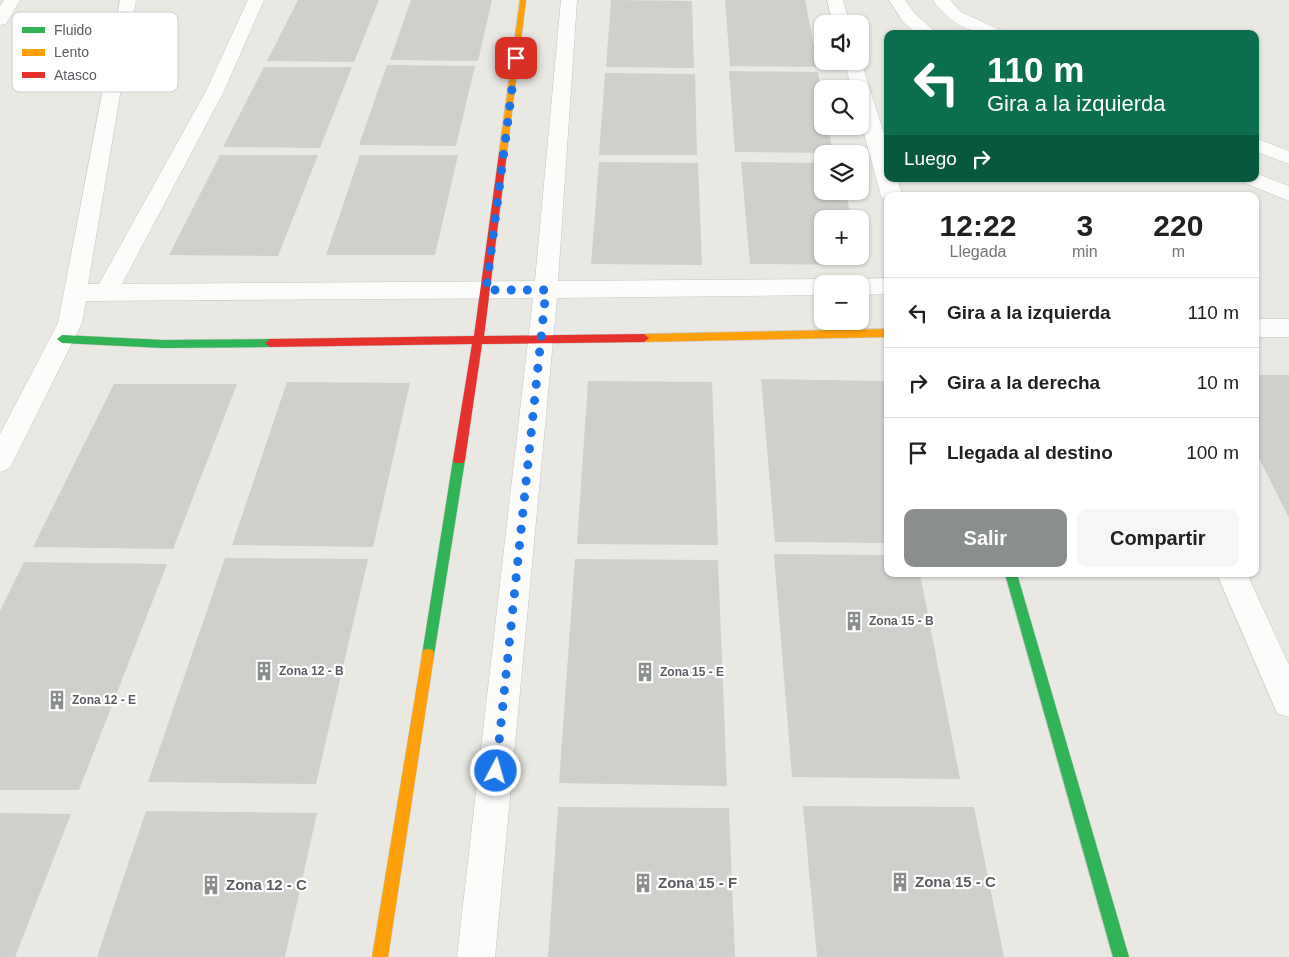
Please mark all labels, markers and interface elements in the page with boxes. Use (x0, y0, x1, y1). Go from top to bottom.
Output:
legend (12, 12, 178, 92)
map controls (814, 15, 869, 330)
button: sound (814, 15, 869, 70)
text: Fluido (54, 22, 92, 38)
pin (495, 37, 537, 79)
text: Lento (54, 44, 89, 60)
icon: arrive (502, 44, 530, 72)
icon: left (904, 50, 969, 115)
text: 110 m (987, 50, 1084, 89)
text: Atasco (54, 67, 97, 83)
button: search (814, 80, 869, 135)
text: Gira a la izquierda (987, 91, 1166, 116)
button: layers (814, 145, 869, 200)
icon: right (967, 145, 995, 173)
text: Luego (904, 148, 957, 169)
text: 12:22 (940, 209, 1016, 242)
text: 3 (1076, 209, 1093, 242)
text: 220 (1153, 209, 1203, 242)
button: + (814, 210, 869, 265)
text: Llegada (949, 243, 1006, 260)
text: min (1072, 243, 1098, 260)
text: m (1172, 243, 1185, 260)
button: − (814, 275, 869, 330)
icon: left (904, 299, 932, 327)
text: Gira a la izquierda (947, 302, 1111, 323)
text: 110 m (1188, 302, 1239, 323)
icon: right (904, 369, 932, 397)
text: Gira a la derecha (947, 372, 1100, 393)
text: 10 m (1197, 372, 1239, 393)
icon: arrive (904, 439, 932, 467)
text: Llegada al destino (947, 442, 1113, 463)
text: 100 m (1186, 442, 1239, 463)
button: Salir (904, 509, 1067, 567)
button: Compartir (1077, 509, 1239, 567)
building icon: Zona 15 - B (843, 610, 865, 632)
place label: Zona 15 - B (869, 614, 934, 628)
building icon: Zona 12 - B (253, 660, 275, 682)
building icon: Zona 15 - E (634, 661, 656, 683)
place label: Zona 12 - B (279, 664, 344, 678)
place label: Zona 15 - E (660, 665, 724, 679)
building icon: Zona 12 - E (46, 689, 68, 711)
place label: Zona 12 - E (72, 693, 136, 707)
position arrow (469, 744, 521, 796)
building icon: Zona 15 - C (889, 871, 911, 893)
building icon: Zona 15 - F (632, 872, 654, 894)
place label: Zona 15 - C (915, 873, 996, 890)
building icon: Zona 12 - C (200, 874, 222, 896)
place label: Zona 15 - F (658, 874, 737, 891)
place label: Zona 12 - C (226, 876, 307, 893)

